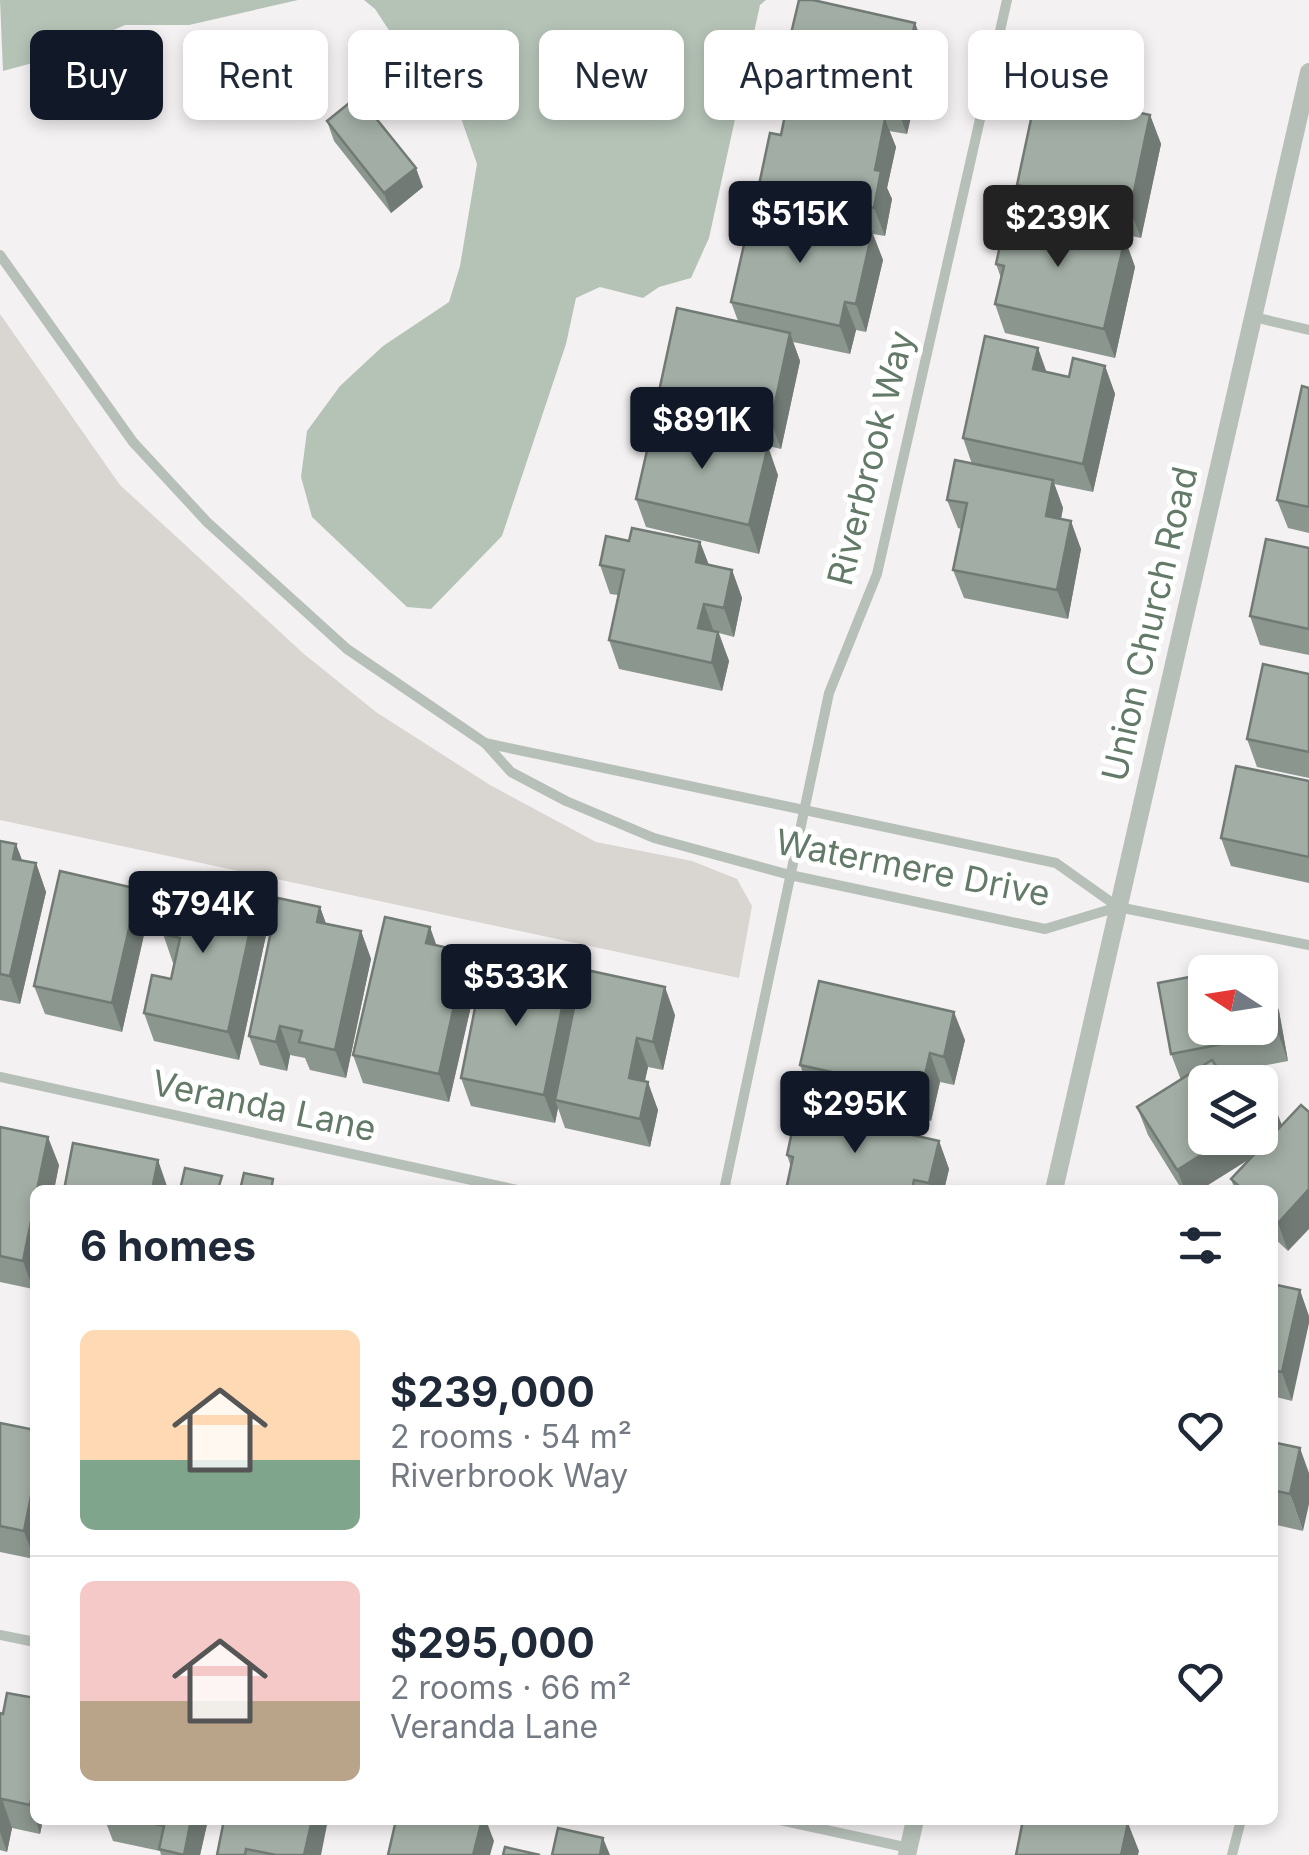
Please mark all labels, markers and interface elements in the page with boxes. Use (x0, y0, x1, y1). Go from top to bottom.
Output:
chip: Buy (30, 30, 163, 120)
chip: Rent (183, 30, 328, 120)
chip: Filters (348, 30, 519, 120)
chip: New (539, 30, 684, 120)
chip: Apartment (704, 30, 948, 120)
chip: House (968, 30, 1144, 120)
pin: $515K (730, 181, 870, 266)
pin: $239K (988, 185, 1128, 270)
text: $515K (751, 194, 849, 233)
text: $239K (1005, 198, 1111, 237)
street label: Riverbrook Way (818, 326, 922, 589)
pin: $891K (632, 387, 772, 472)
text: $891K (652, 400, 752, 439)
street label: Union Church Road (1092, 463, 1206, 785)
street label: Watermere Drive (773, 820, 1054, 914)
pin: $794K (133, 871, 273, 956)
text: $794K (151, 884, 255, 923)
pin: $533K (446, 944, 586, 1029)
north arrow (1188, 955, 1278, 1045)
map controls (1188, 955, 1278, 1155)
text: $533K (463, 957, 569, 996)
street label: Veranda Lane (148, 1061, 380, 1149)
button: layers (1188, 1065, 1278, 1155)
pin: $295K (785, 1071, 925, 1156)
text: $295K (802, 1084, 908, 1123)
icon: filters (1173, 1218, 1228, 1273)
text: 6 homes (80, 1220, 256, 1271)
text: $239,000 (390, 1366, 595, 1417)
icon: home (160, 1370, 280, 1490)
icon: heart (1173, 1403, 1228, 1458)
text: 2 rooms · 54 m² (390, 1417, 632, 1456)
text: Riverbrook Way (390, 1456, 628, 1495)
text: $295,000 (390, 1617, 595, 1668)
icon: home (160, 1621, 280, 1741)
icon: heart (1173, 1654, 1228, 1709)
text: 2 rooms · 66 m² (390, 1668, 631, 1707)
text: Veranda Lane (390, 1707, 598, 1746)

